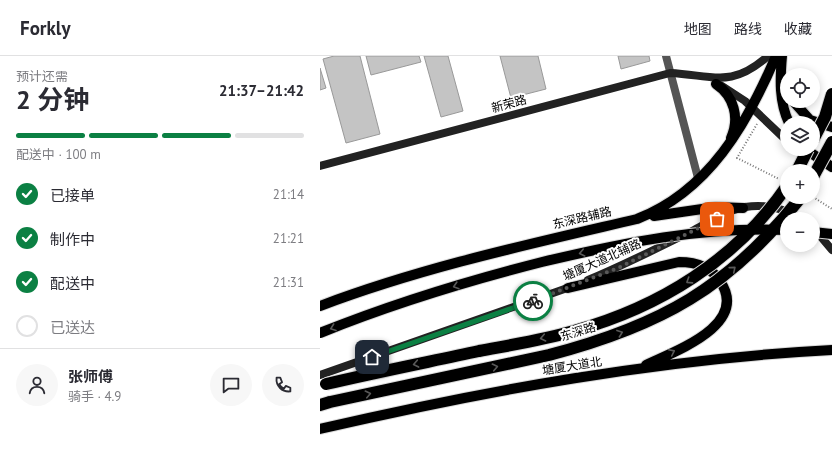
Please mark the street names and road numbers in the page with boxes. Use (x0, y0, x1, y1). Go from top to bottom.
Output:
street label: 新荣路 (490, 92, 528, 115)
street label: 东深路辅路 (551, 203, 613, 232)
street label: 塘厦大道北辅路 (560, 236, 643, 283)
street label: 东深路 (558, 319, 597, 344)
street label: 塘厦大道北 (541, 353, 603, 378)

